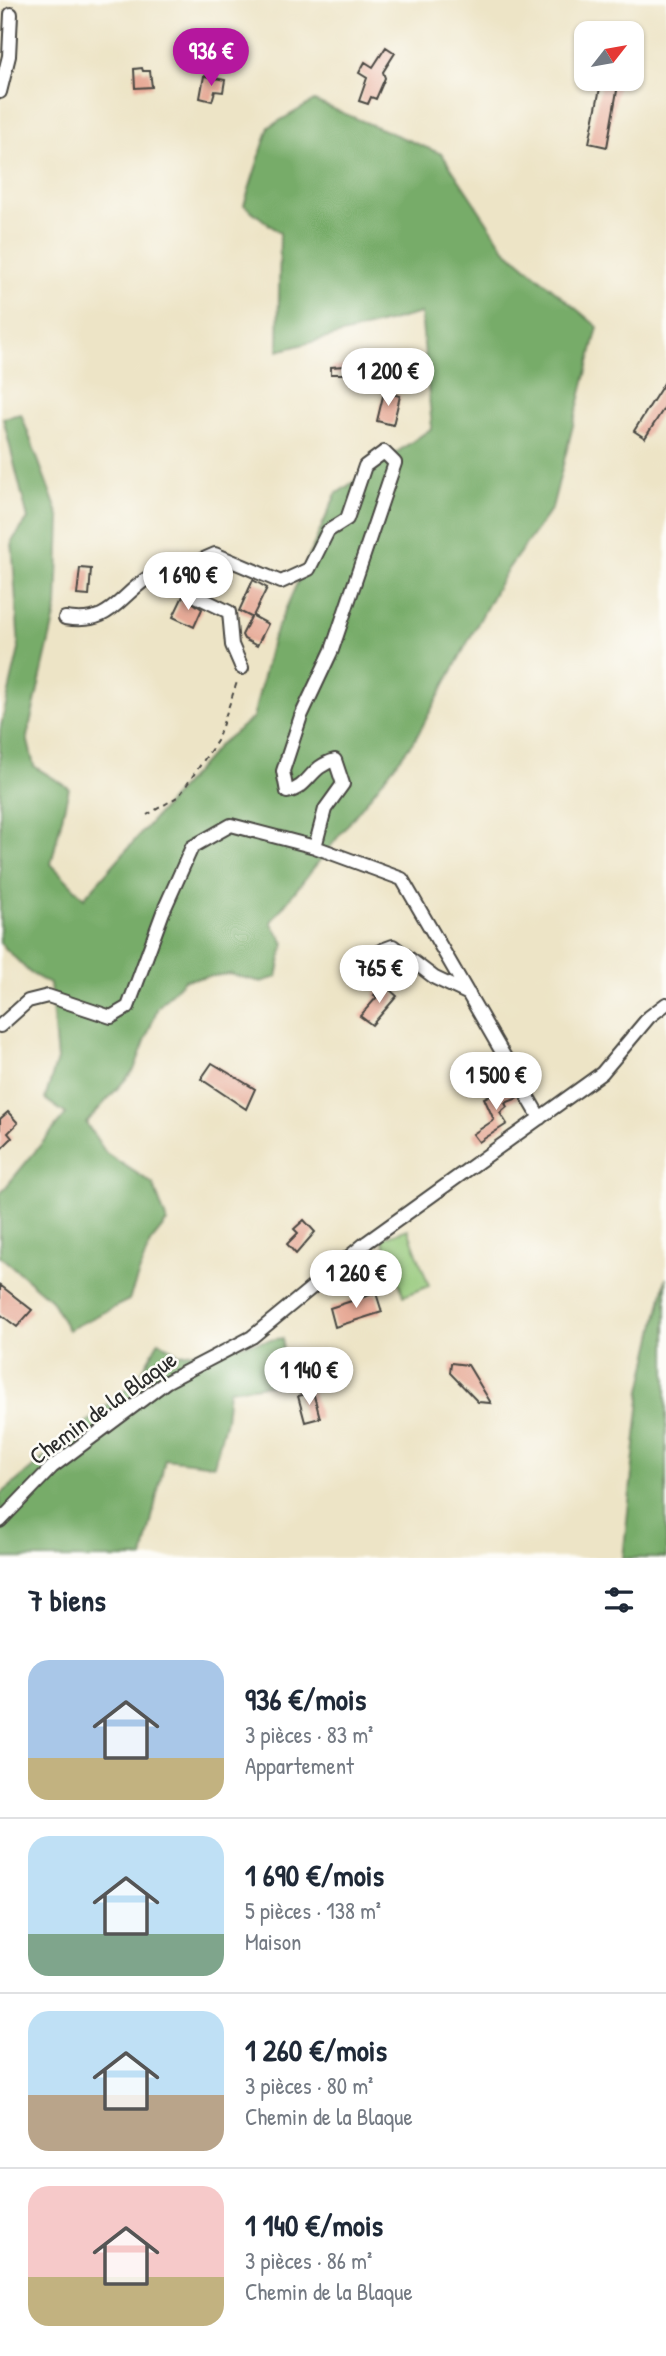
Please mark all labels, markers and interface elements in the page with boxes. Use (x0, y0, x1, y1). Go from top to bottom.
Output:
north arrow (574, 21, 644, 91)
map controls (574, 21, 644, 91)
pin: 936 € (162, 28, 260, 88)
text: 936 € (189, 35, 233, 66)
pin: 1 200 € (323, 348, 453, 408)
text: 1 200 € (357, 355, 419, 386)
pin: 1 690 € (123, 552, 253, 612)
text: 1 690 € (159, 559, 217, 590)
pin: 765 € (330, 946, 428, 1005)
text: 765 € (356, 952, 402, 983)
pin: 1 500 € (431, 1052, 561, 1112)
text: 1 500 € (466, 1059, 526, 1090)
pin: 1 260 € (291, 1250, 421, 1310)
text: 1 260 € (326, 1257, 386, 1288)
street label: Chemin de la Blaque (22, 1343, 183, 1472)
pin: 1 140 € (244, 1348, 374, 1407)
text: 1 140 € (280, 1354, 338, 1385)
text: 7 biens (28, 1580, 106, 1620)
icon: filters (600, 1581, 638, 1619)
text: 936 €/mois (245, 1679, 366, 1719)
icon: home (84, 1688, 168, 1772)
text: 3 pièces · 83 m² (245, 1719, 373, 1750)
text: Appartement (245, 1750, 354, 1781)
text: 1 690 €/mois (245, 1855, 384, 1895)
icon: home (84, 1864, 168, 1948)
text: 5 pièces · 138 m² (245, 1895, 381, 1926)
text: Maison (245, 1926, 301, 1957)
text: 1 260 €/mois (245, 2030, 387, 2070)
icon: home (84, 2039, 168, 2123)
text: 3 pièces · 80 m² (245, 2070, 373, 2101)
text: Chemin de la Blaque (245, 2101, 413, 2132)
text: 1 140 €/mois (245, 2205, 383, 2245)
icon: home (84, 2214, 168, 2298)
text: 3 pièces · 86 m² (245, 2245, 372, 2276)
text: Chemin de la Blaque (245, 2276, 413, 2307)

